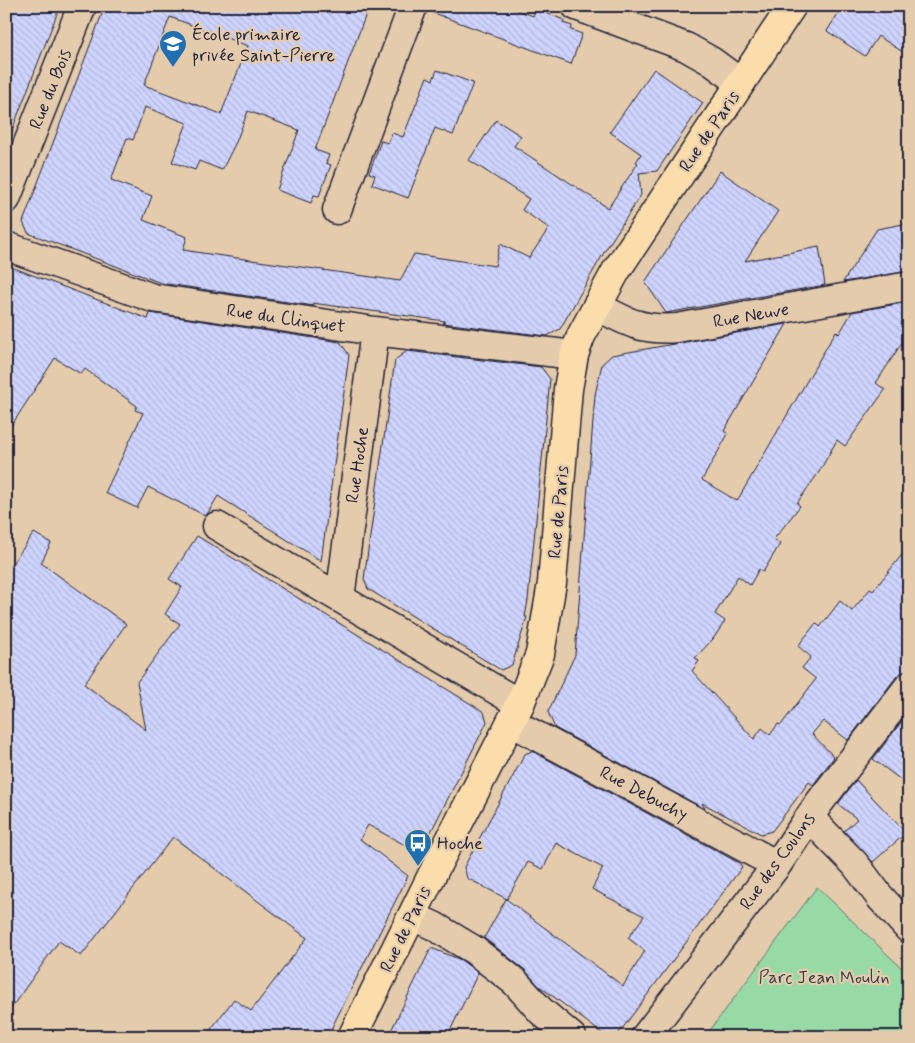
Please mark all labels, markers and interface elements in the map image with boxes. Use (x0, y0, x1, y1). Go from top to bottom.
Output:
place label: École primaire privée Saint-Pierre (192, 23, 335, 68)
school or university icon: École primaire privée Saint-Pierre (158, 29, 188, 68)
street label: Rue du Bois (24, 46, 78, 133)
street label: Rue de Paris (674, 86, 746, 177)
street label: Rue Neuve (711, 298, 791, 334)
street label: Rue du Clinquet (225, 299, 347, 339)
street label: Rue Hoche (341, 425, 375, 505)
street label: Rue de Paris (543, 465, 575, 560)
street label: Rue Debuchy (595, 761, 692, 827)
street label: Rue des Coulons (734, 808, 821, 915)
bus stop icon: Hoche (403, 828, 433, 867)
place label: Hoche (437, 832, 483, 856)
street label: Rue de Paris (375, 882, 437, 977)
park label: Parc Jean Moulin (758, 966, 890, 990)

